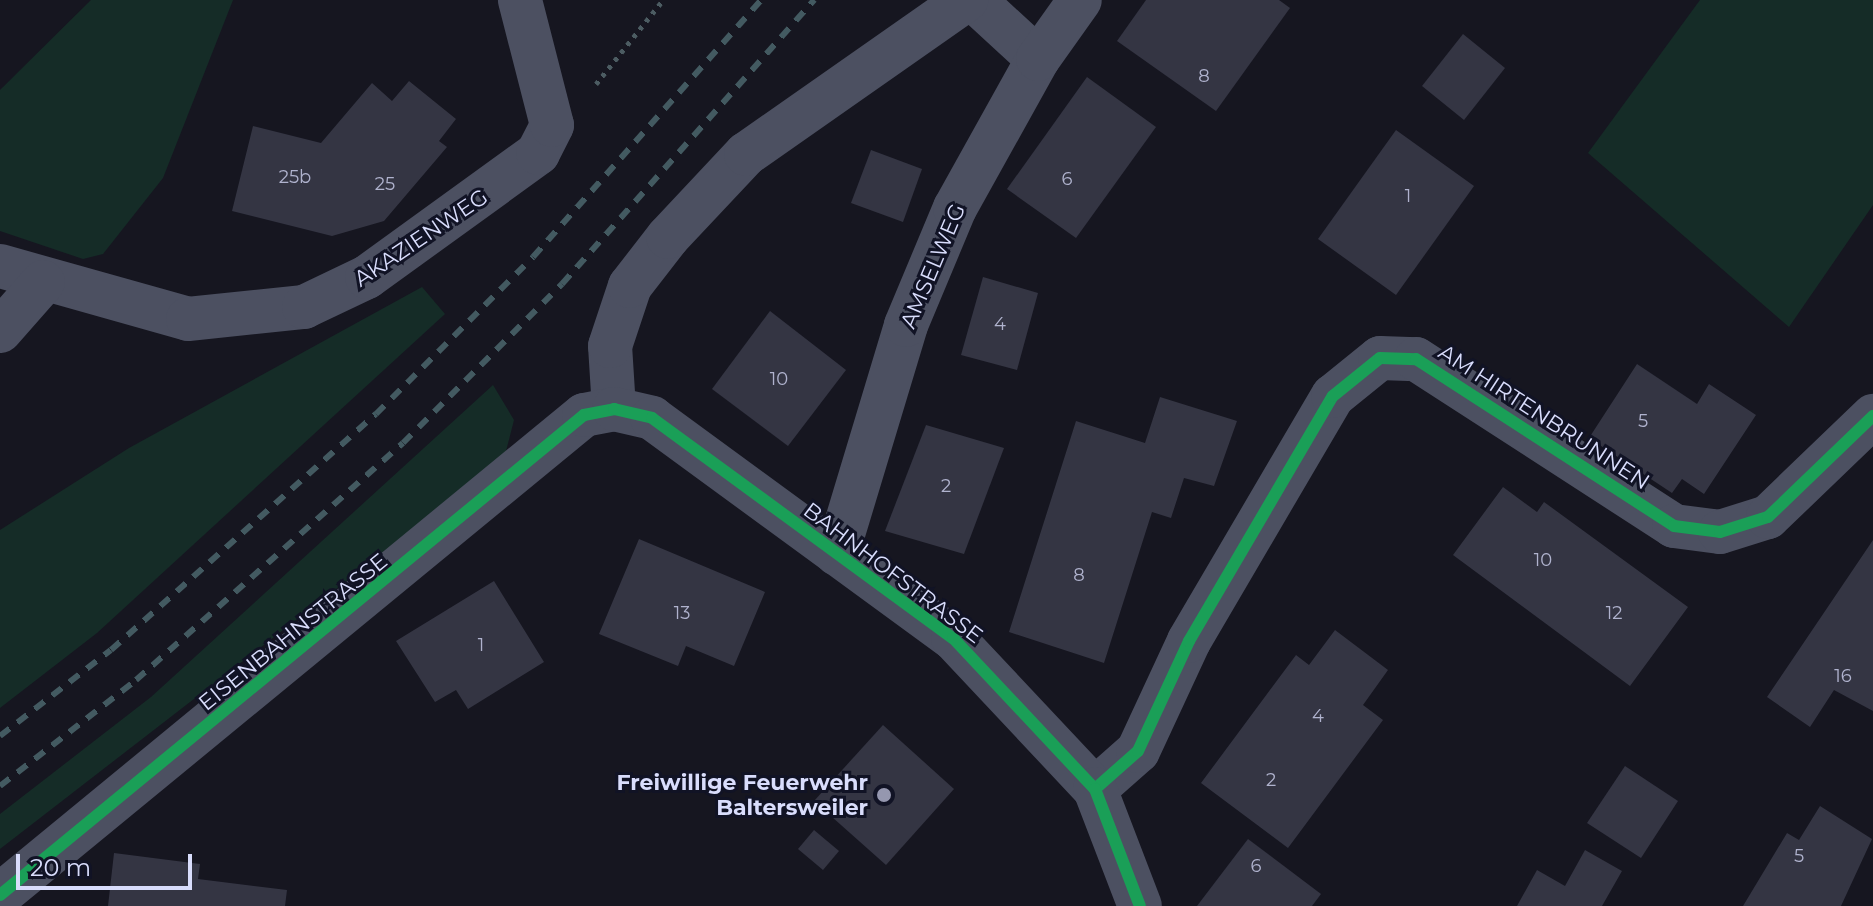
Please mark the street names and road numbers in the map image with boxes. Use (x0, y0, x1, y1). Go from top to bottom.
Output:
street label: AKAZIENWEG (349, 184, 493, 292)
street label: AMSELWEG (895, 200, 971, 332)
street label: AM HIRTENBRUNNEN (1434, 339, 1654, 495)
street label: BAHNHOFSTRASSE (798, 497, 988, 649)
street label: EISENBAHNSTRASSE (193, 548, 393, 716)

